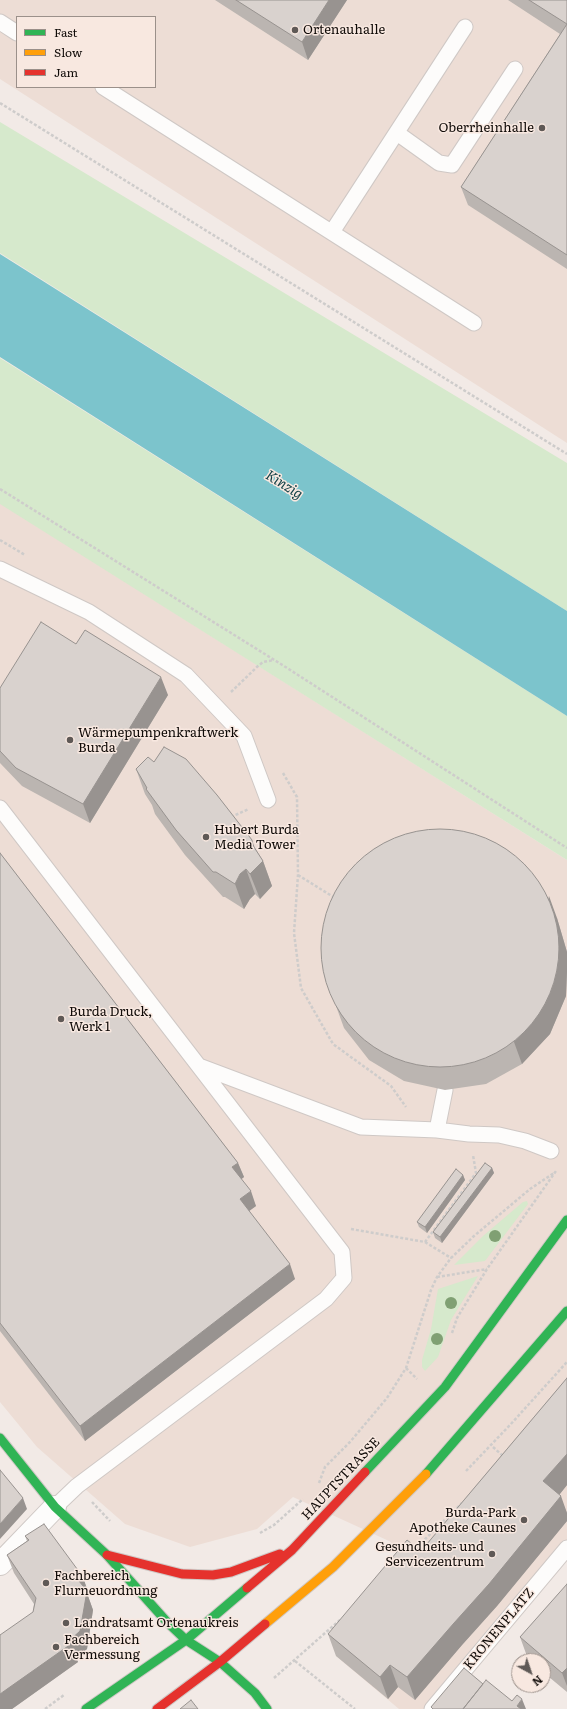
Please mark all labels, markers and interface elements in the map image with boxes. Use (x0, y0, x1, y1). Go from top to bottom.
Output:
legend (16, 16, 156, 88)
place label: Ortenauhalle (303, 22, 385, 38)
text: Fast (54, 23, 77, 41)
marker: Ortenauhalle (290, 25, 300, 35)
text: Slow (54, 43, 82, 61)
text: Jam (54, 63, 78, 81)
place label: Oberrheinhalle (438, 120, 534, 136)
marker: Oberrheinhalle (537, 123, 547, 133)
water label: Kinzig (262, 467, 306, 503)
place label: Wärmepumpenkraftwerk Burda (78, 725, 238, 756)
marker: Wärmepumpenkraftwerk Burda (65, 735, 75, 745)
place label: Hubert Burda Media Tower (214, 822, 299, 853)
marker: Hubert Burda Media Tower (201, 832, 211, 842)
place label: Burda Druck, Werk 1 (69, 1004, 152, 1035)
marker: Burda Druck, Werk 1 (56, 1014, 66, 1024)
street label: HAUPTSTRASSE (299, 1434, 383, 1524)
place label: Burda-Park Apotheke Caunes (409, 1505, 516, 1536)
marker: Burda-Park Apotheke Caunes (519, 1515, 529, 1525)
place label: Gesundheits- und Servicezentrum (375, 1539, 484, 1570)
marker: Gesundheits- und Servicezentrum (487, 1549, 497, 1559)
place label: Fachbereich Flurneuordnung (54, 1568, 158, 1599)
marker: Fachbereich Flurneuordnung (41, 1578, 51, 1588)
street label: KRONENPLATZ (461, 1585, 537, 1673)
place label: Landratsamt Ortenaukreis (74, 1615, 238, 1631)
marker: Landratsamt Ortenaukreis (61, 1618, 71, 1628)
place label: Fachbereich Vermessung (64, 1632, 140, 1663)
marker: Fachbereich Vermessung (51, 1642, 61, 1652)
north arrow (511, 1653, 551, 1693)
text: N (529, 1672, 547, 1691)

